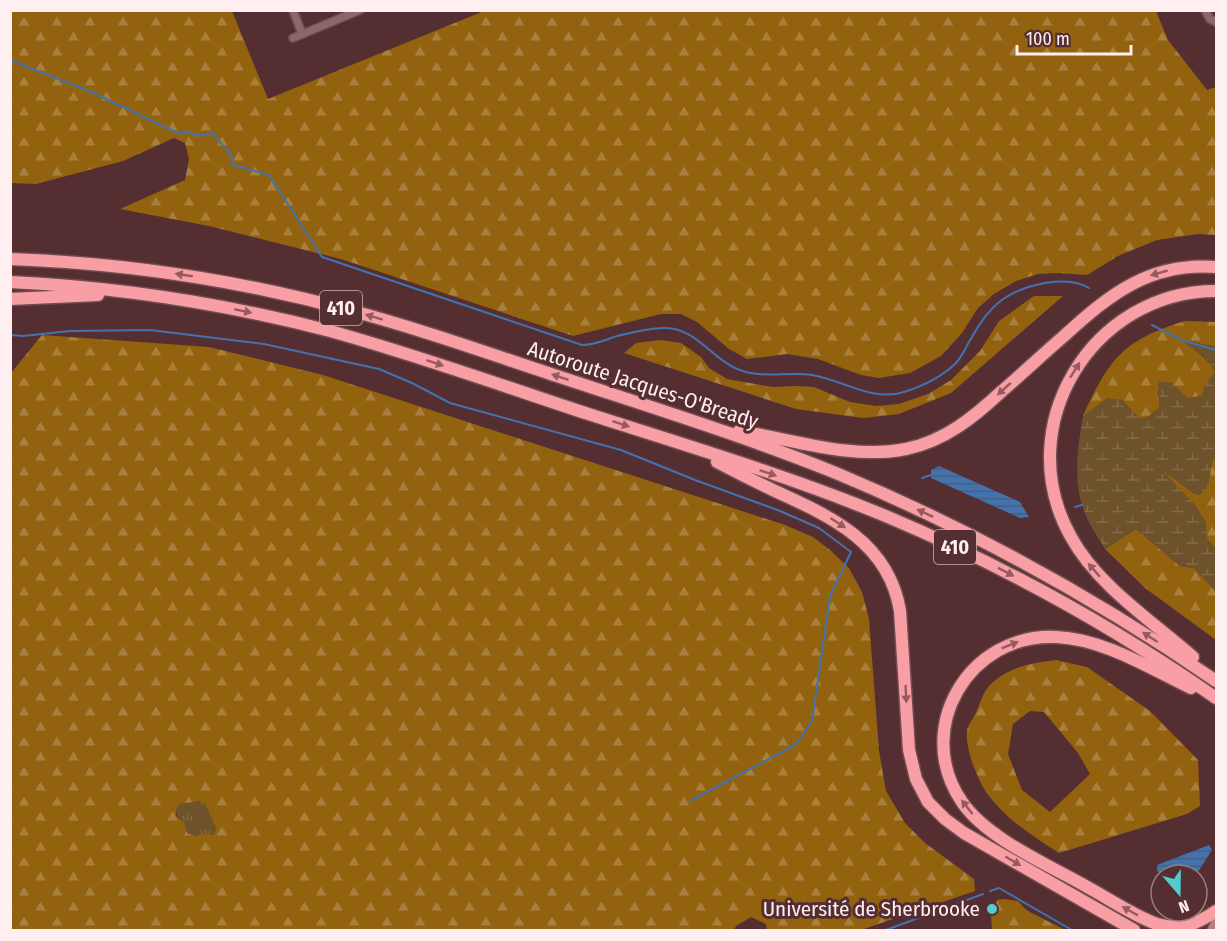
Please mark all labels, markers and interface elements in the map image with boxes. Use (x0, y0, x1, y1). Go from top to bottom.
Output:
scale bar (1017, 18, 1131, 56)
text: 100 m (1026, 28, 1070, 50)
one-way arrow (1150, 269, 1168, 278)
one-way arrow (174, 270, 193, 279)
road number: 410 (320, 291, 362, 325)
one-way arrow (234, 307, 253, 316)
one-way arrow (365, 312, 383, 321)
street label: Autoroute Jacques-O'Bready (524, 335, 762, 435)
one-way arrow (426, 359, 444, 368)
one-way arrow (1069, 362, 1080, 378)
one-way arrow (551, 372, 569, 381)
one-way arrow (997, 382, 1012, 396)
one-way arrow (612, 420, 630, 429)
one-way arrow (759, 468, 777, 478)
one-way arrow (916, 508, 933, 517)
one-way arrow (830, 517, 846, 528)
road number: 410 (934, 530, 976, 564)
one-way arrow (1088, 563, 1101, 578)
one-way arrow (997, 567, 1014, 576)
one-way arrow (1143, 631, 1159, 643)
one-way arrow (1001, 640, 1019, 649)
one-way arrow (901, 685, 910, 704)
one-way arrow (960, 799, 973, 815)
one-way arrow (1005, 856, 1021, 867)
north arrow (1149, 863, 1209, 923)
place label: Université de Sherbrooke (763, 896, 980, 922)
text: N (1176, 896, 1192, 917)
marker: Université de Sherbrooke (985, 902, 999, 916)
one-way arrow (1122, 906, 1139, 916)

